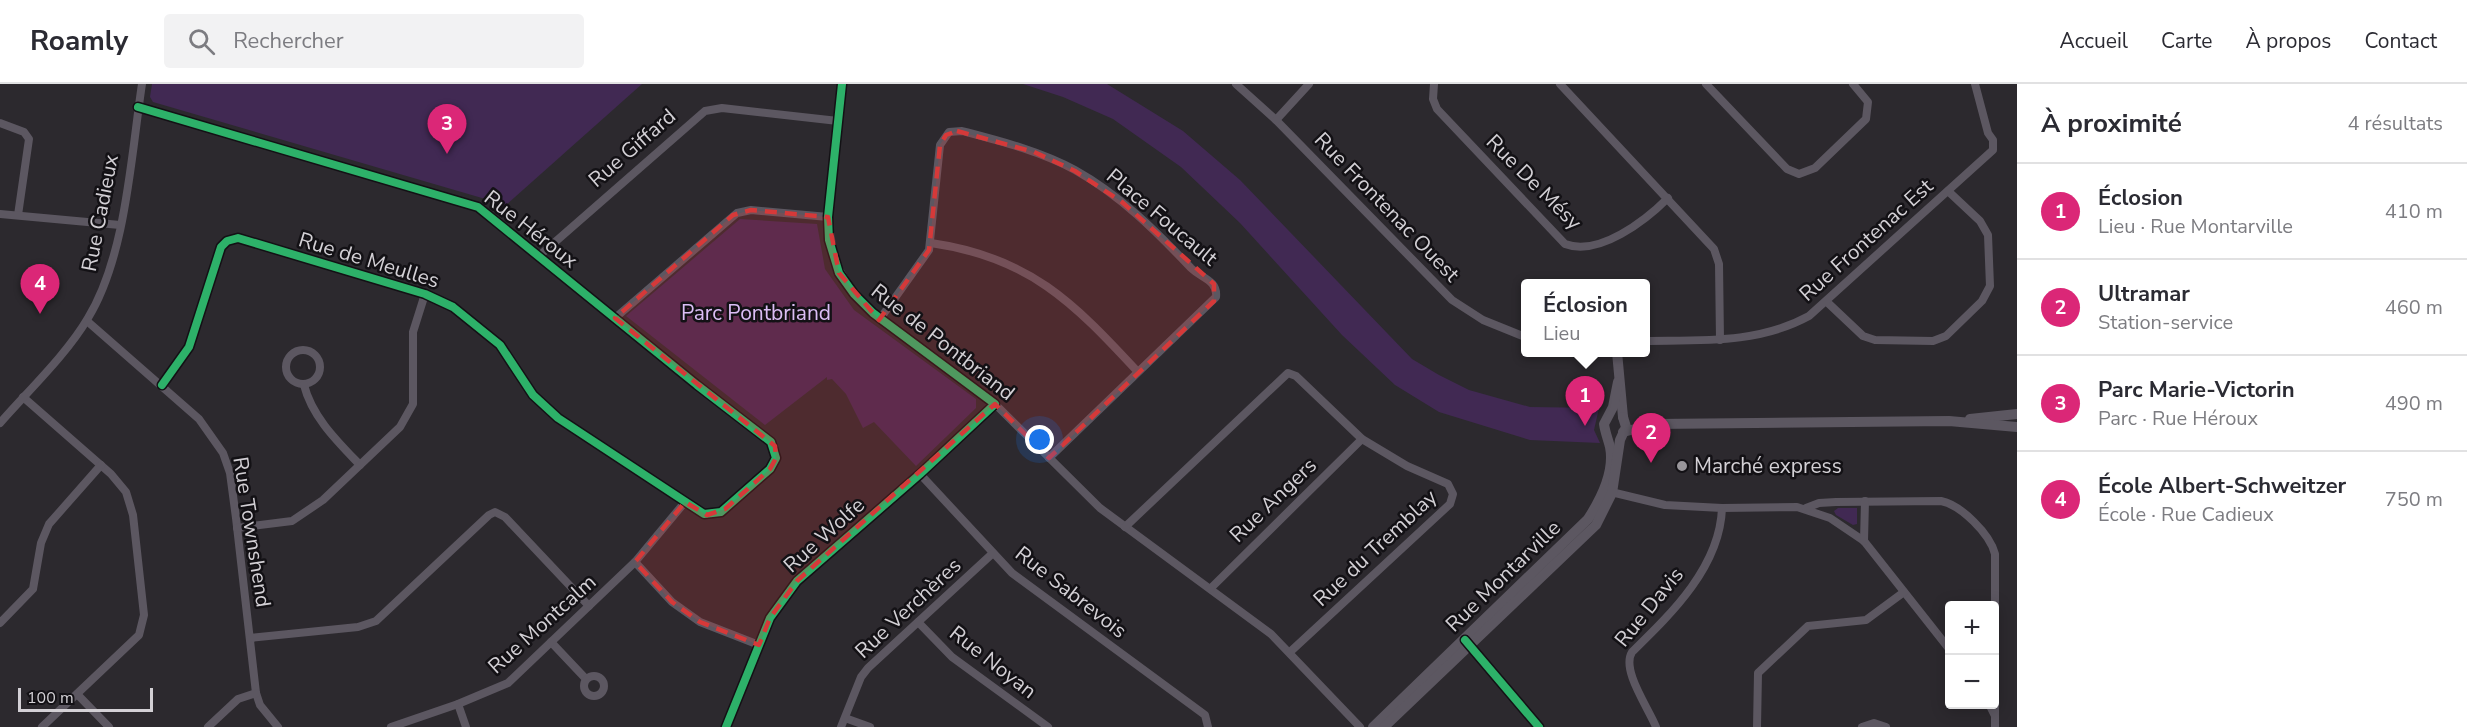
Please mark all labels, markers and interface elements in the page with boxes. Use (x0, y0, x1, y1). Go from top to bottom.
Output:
search box (164, 14, 584, 68)
text: Roamly (30, 22, 128, 60)
icon: search (185, 25, 218, 58)
text: Rechercher (233, 26, 344, 56)
text: Accueil (2059, 27, 2128, 55)
text: Carte (2161, 27, 2212, 55)
text: À propos (2245, 27, 2331, 55)
text: Contact (2364, 27, 2437, 55)
street label: Rue Giffard (583, 102, 681, 194)
pin: 3 (428, 104, 466, 154)
text: À proximité (2041, 106, 2182, 141)
text: 4 résultats (2347, 110, 2443, 137)
street label: Rue Frontenac Ouest (1308, 126, 1466, 288)
street label: Rue De Mésy (1480, 128, 1588, 236)
street label: Rue Cadieux (75, 152, 125, 274)
street label: Place Foucault (1100, 162, 1224, 272)
street label: Rue Frontenac Est (1793, 172, 1939, 308)
text: Éclosion (2098, 183, 2183, 213)
street label: Rue Héroux (478, 184, 584, 274)
text: 1 (2055, 198, 2067, 225)
text: 410 m (2385, 198, 2443, 225)
text: Lieu · Rue Montarville (2098, 213, 2293, 240)
street label: Rue de Meulles (295, 225, 443, 295)
pin: 4 (20, 264, 60, 314)
street label: Rue de Pontbriand (865, 277, 1021, 407)
popup (1521, 279, 1650, 357)
text: Ultramar (2098, 279, 2190, 309)
text: Éclosion (1543, 290, 1628, 320)
text: 2 (2055, 294, 2067, 321)
text: 460 m (2385, 294, 2443, 321)
park label: Parc Pontbriand (681, 299, 831, 327)
text: Station-service (2098, 309, 2233, 336)
text: Lieu (1543, 320, 1580, 347)
text: Parc Marie-Victorin (2098, 375, 2295, 405)
pin: 1 (1566, 376, 1604, 426)
text: 3 (2055, 390, 2067, 417)
text: 490 m (2385, 390, 2443, 417)
text: Parc · Rue Héroux (2098, 405, 2258, 432)
pin: 2 (1632, 414, 1670, 463)
your location (1025, 425, 1054, 454)
street label: Rue Angers (1223, 452, 1323, 548)
place label: Marché express (1694, 452, 1842, 480)
street label: Rue Townshend (226, 455, 278, 609)
marker: Marché express (1675, 459, 1689, 473)
text: École Albert-Schweitzer (2098, 471, 2346, 501)
street label: Rue du Tremblay (1307, 483, 1443, 613)
text: 4 (2055, 486, 2067, 513)
text: 750 m (2385, 486, 2443, 513)
street label: Rue Wolfe (778, 491, 870, 579)
text: École · Rue Cadieux (2098, 501, 2274, 528)
street label: Rue Montarville (1439, 514, 1567, 638)
street label: Rue Sabrevois (1009, 540, 1133, 644)
street label: Rue Verchères (849, 551, 967, 665)
street label: Rue Davis (1608, 561, 1690, 653)
street label: Rue Montcalm (482, 568, 602, 680)
map controls (1945, 601, 1999, 709)
button: + (1945, 601, 1999, 655)
street label: Rue Noyan (944, 619, 1042, 705)
button: − (1945, 655, 1999, 709)
scale bar (18, 685, 153, 712)
text: 100 m (27, 687, 74, 709)

